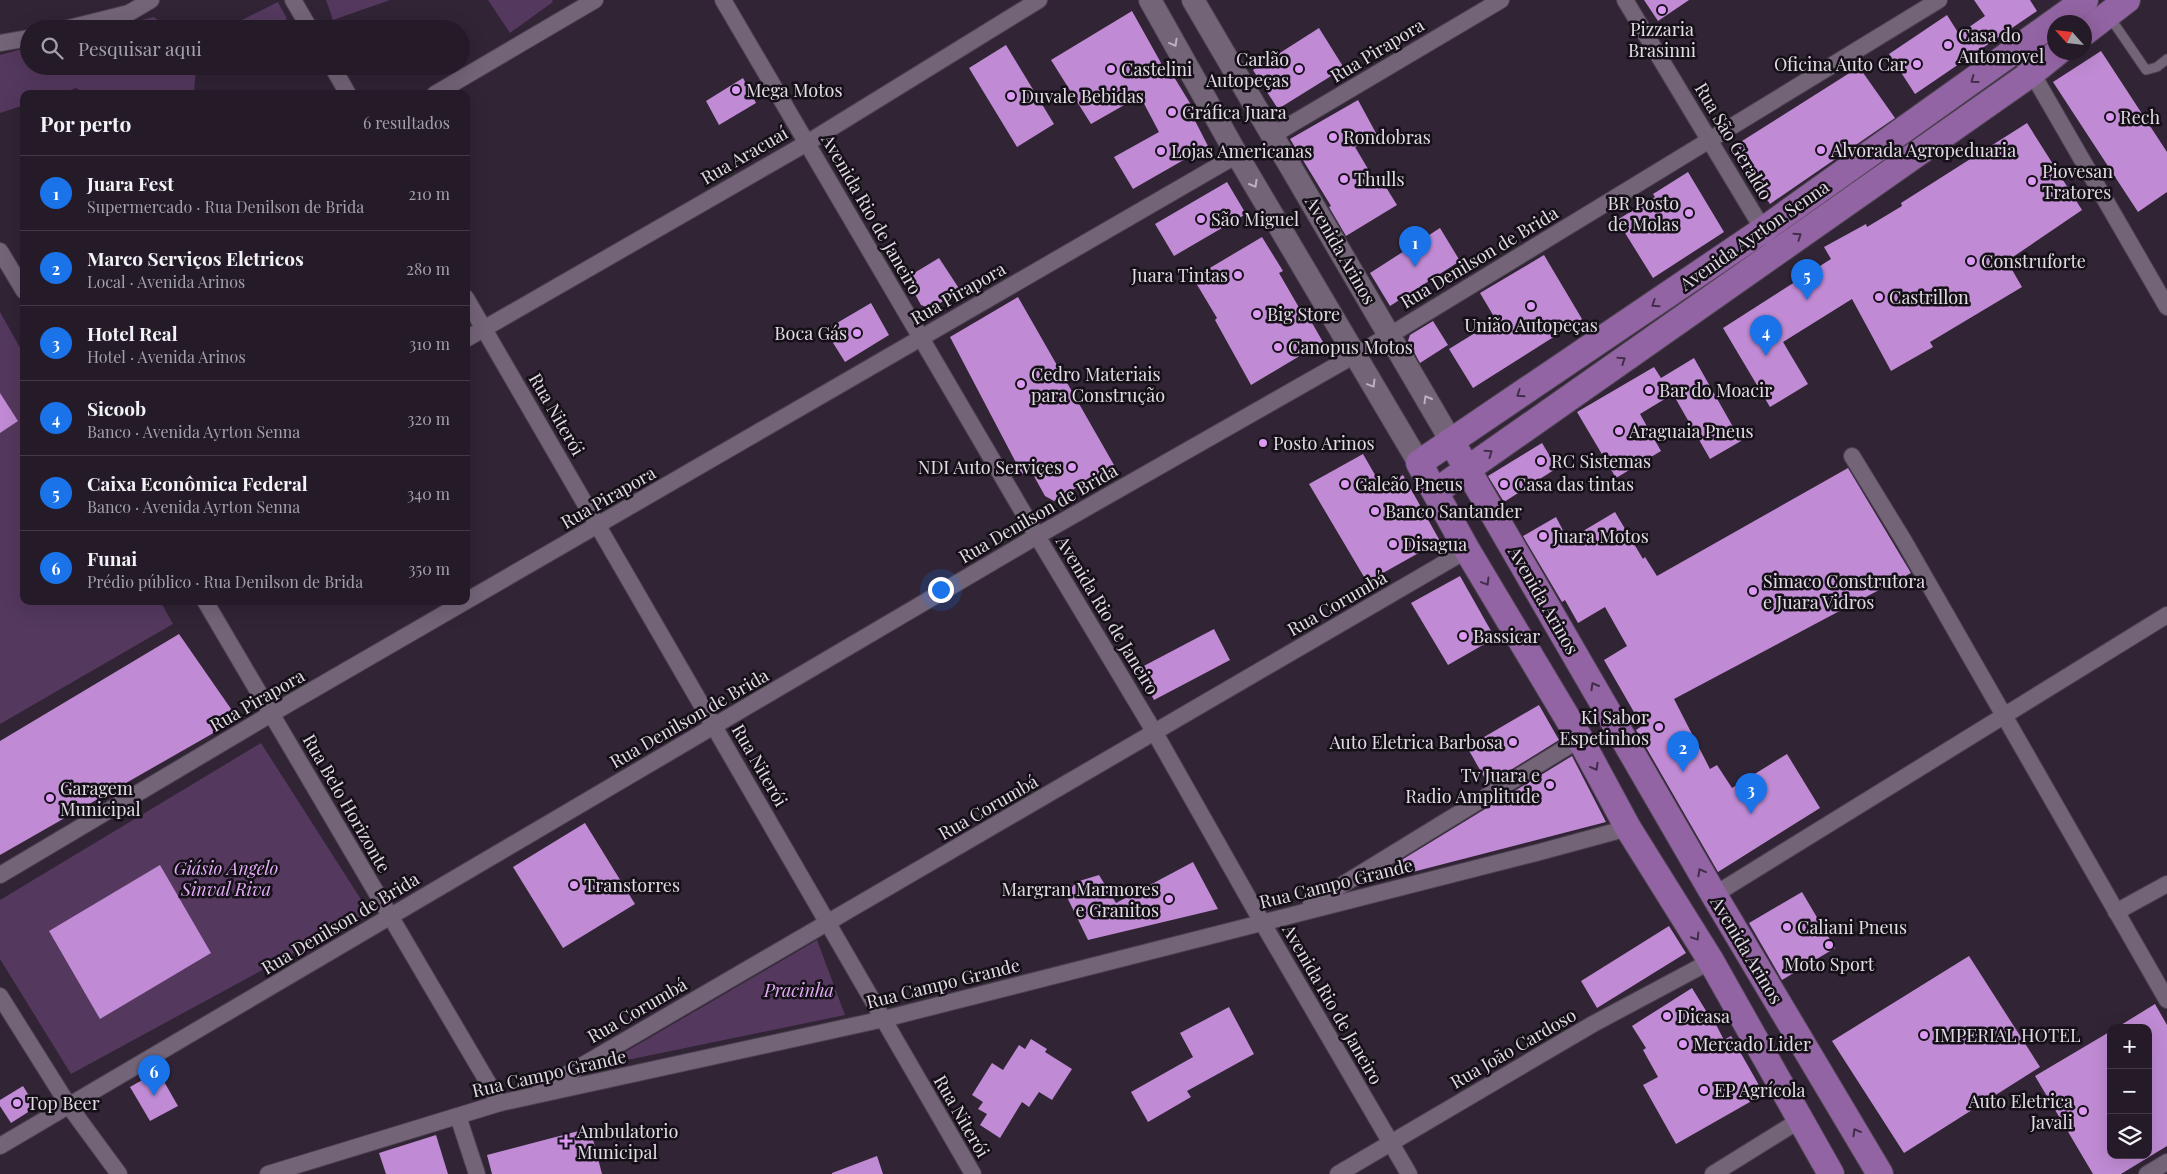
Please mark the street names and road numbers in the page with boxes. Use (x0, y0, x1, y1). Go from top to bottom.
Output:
street label: Rua Pirapora (1326, 13, 1428, 87)
street label: Rua São Geraldo (1690, 78, 1778, 204)
street label: Rua Aracuaí (696, 120, 792, 190)
street label: Avenida Rio de Janeiro (816, 129, 928, 299)
street label: Avenida Ayrton Senna (1674, 174, 1834, 296)
street label: Avenida Arinos (1300, 191, 1382, 309)
street label: Rua Denilson de Brida (1396, 200, 1562, 314)
street label: Rua Pirapora (906, 256, 1010, 330)
street label: Rua Niterói (524, 368, 590, 460)
street label: Rua Denilson de Brida (954, 458, 1122, 568)
street label: Rua Pirapora (556, 460, 660, 534)
street label: Avenida Rio de Janeiro (1051, 530, 1165, 699)
street label: Avenida Arinos (1503, 541, 1585, 659)
street label: Rua Corumbá (1283, 565, 1391, 641)
street label: Rua Pirapora (205, 663, 309, 737)
street label: Rua Denilson de Brida (605, 663, 773, 773)
street label: Rua Niterói (727, 719, 793, 811)
street label: Rua Belo Horizonte (298, 729, 396, 877)
street label: Rua Corumbá (934, 769, 1042, 845)
street label: Rua Campo Grande (1257, 852, 1415, 914)
street label: Rua Denilson de Brida (257, 866, 423, 980)
street label: Avenida Arinos (1705, 891, 1789, 1008)
street label: Avenida Rio de Janeiro (1277, 919, 1389, 1089)
street label: Rua Campo Grande (864, 952, 1022, 1014)
street label: Rua Corumbá (583, 972, 691, 1048)
street label: Rua João Cardoso (1446, 1002, 1580, 1094)
street label: Rua Campo Grande (470, 1044, 628, 1102)
street label: Rua Niterói (929, 1070, 995, 1162)

